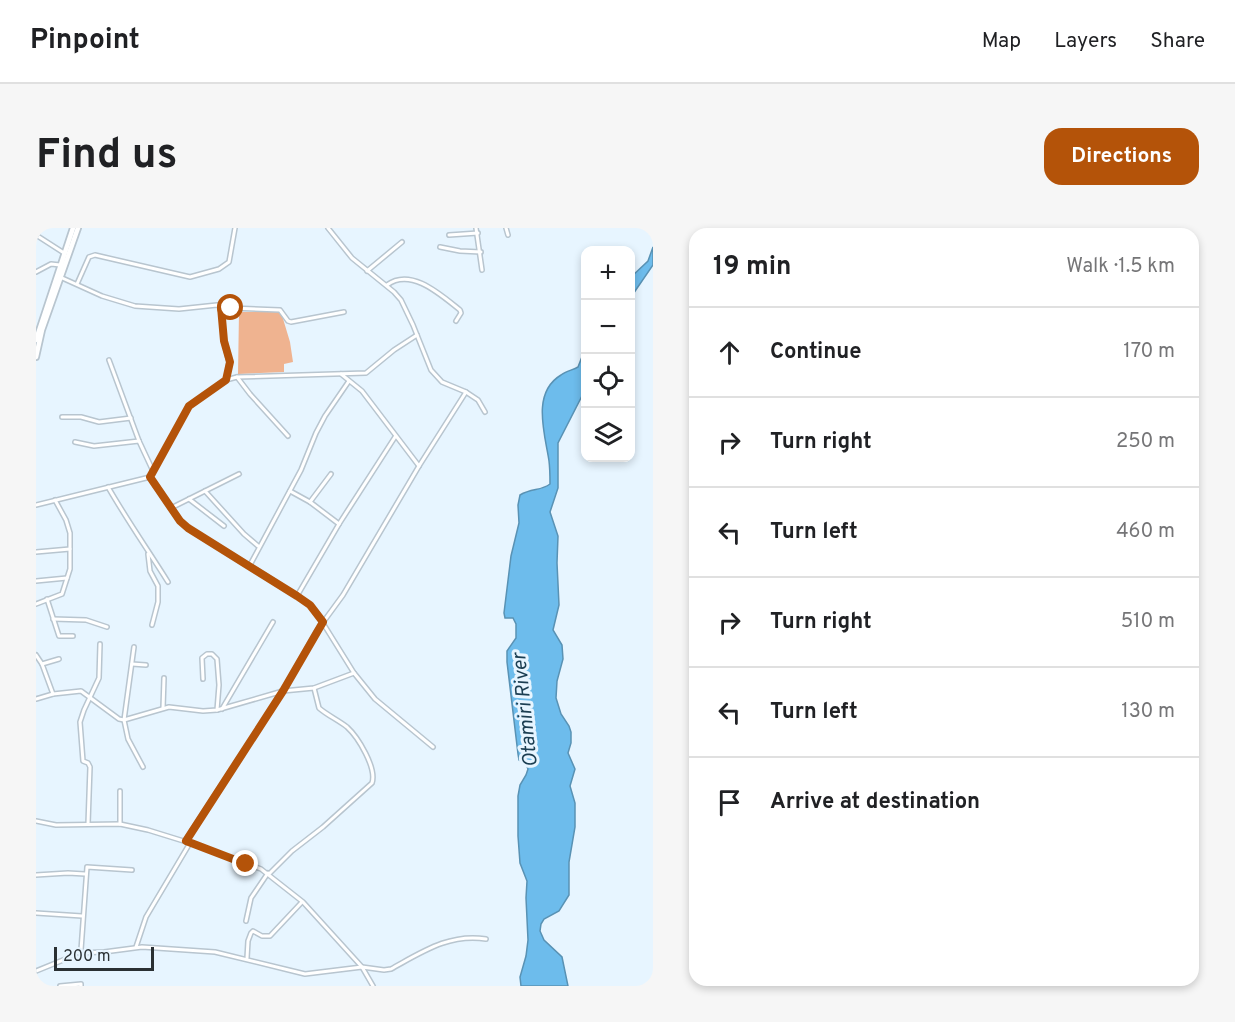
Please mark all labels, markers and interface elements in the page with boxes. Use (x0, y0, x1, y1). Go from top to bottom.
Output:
text: Pinpoint (30, 23, 140, 59)
text: Map (982, 28, 1021, 55)
text: Layers (1054, 28, 1117, 55)
text: Share (1150, 28, 1205, 55)
button: Directions (1044, 128, 1199, 185)
text: Find us (36, 130, 177, 183)
map controls (581, 246, 635, 462)
button: + (581, 246, 635, 300)
text: 19 min (713, 251, 791, 284)
text: Walk · 1.5 km (1066, 254, 1175, 280)
route start (217, 294, 243, 320)
button: − (581, 300, 635, 354)
icon: ahead (713, 336, 746, 369)
text: Continue (770, 339, 861, 366)
text: 170 m (1123, 339, 1175, 365)
button: locate (581, 354, 635, 408)
button: layers (581, 408, 635, 462)
icon: right (713, 426, 746, 459)
text: Turn right (770, 429, 872, 456)
text: 250 m (1116, 429, 1175, 455)
icon: left (713, 516, 746, 549)
text: Turn left (770, 519, 858, 546)
text: 460 m (1116, 519, 1175, 545)
icon: right (713, 606, 746, 639)
text: Turn right (770, 609, 872, 636)
text: 510 m (1121, 609, 1175, 635)
water label: Otamiri River (507, 650, 545, 768)
icon: left (713, 696, 746, 729)
text: Turn left (770, 699, 858, 726)
text: 130 m (1121, 699, 1175, 725)
icon: arrive (713, 786, 746, 819)
text: Arrive at destination (770, 789, 980, 816)
route end (232, 850, 258, 876)
scale bar (54, 944, 154, 972)
text: 200 m (63, 947, 111, 967)

